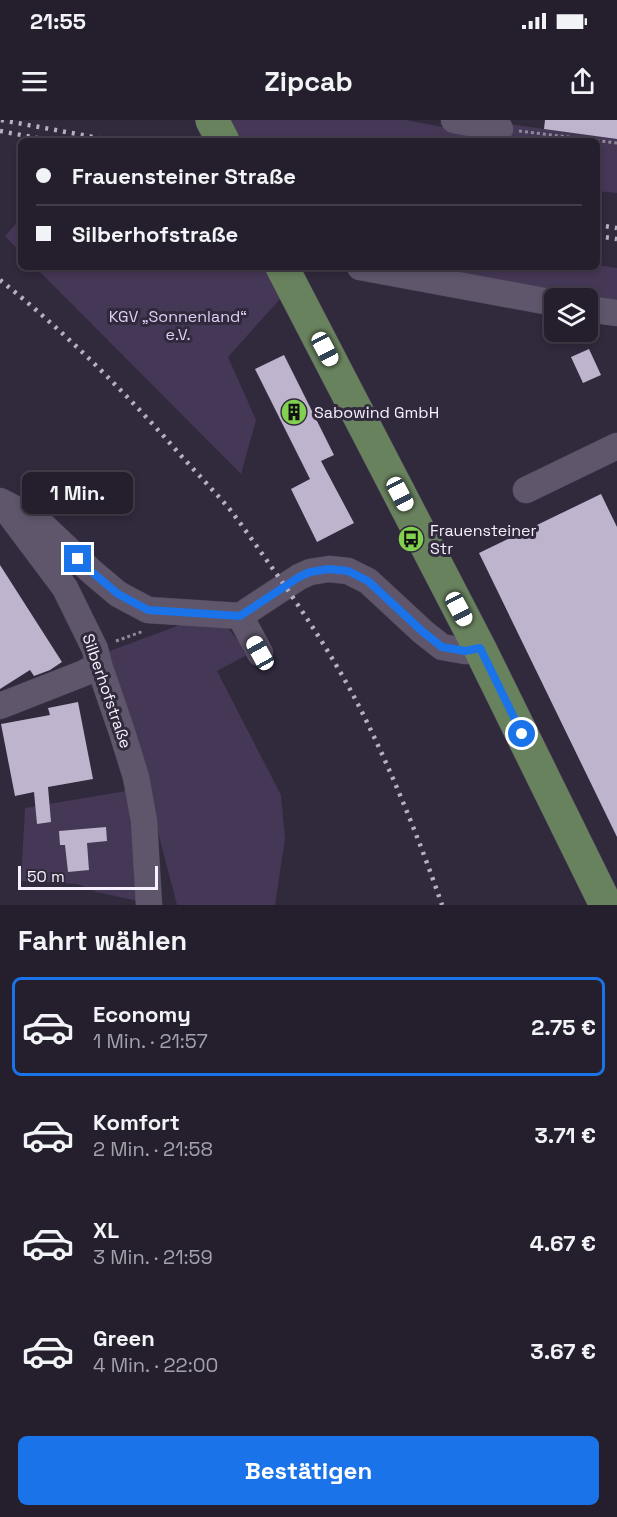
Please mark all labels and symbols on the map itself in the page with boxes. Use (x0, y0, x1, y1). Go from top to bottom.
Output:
park label: KGV „Sonnenland“ e.V. (109, 306, 247, 345)
car (309, 329, 341, 369)
building icon: Sabowind GmbH (279, 397, 309, 427)
place label: Sabowind GmbH (314, 402, 439, 423)
callout: 1 Min. (22, 472, 134, 514)
car (384, 474, 416, 514)
place label: Frauensteiner Str (430, 520, 537, 559)
bus stop icon: Frauensteiner Str (396, 524, 426, 554)
route end (64, 545, 91, 572)
car (443, 589, 475, 629)
street label: Silberhofstraße (78, 631, 136, 751)
car (243, 633, 277, 673)
route start (508, 720, 535, 747)
scale bar (18, 863, 158, 890)

